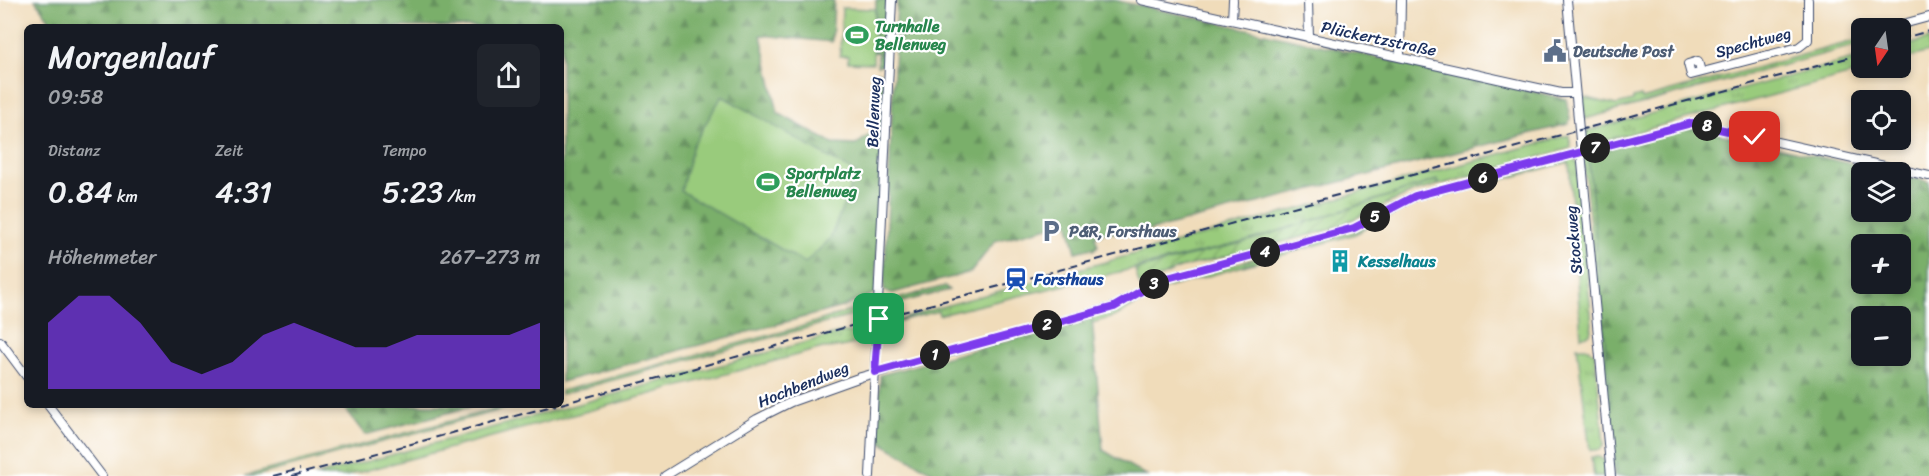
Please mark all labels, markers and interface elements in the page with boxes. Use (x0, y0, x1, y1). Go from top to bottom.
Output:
place label: Turnhalle Bellenweg (875, 12, 947, 59)
street label: Plückertzstraße (1319, 12, 1439, 65)
street label: Spechtweg (1712, 18, 1794, 67)
north arrow (1851, 18, 1911, 78)
map controls (1851, 18, 1911, 366)
sports icon: Turnhalle Bellenweg (844, 22, 870, 48)
text: Morgenlauf (48, 28, 215, 86)
place label: Deutsche Post (1573, 37, 1675, 66)
public building icon: Deutsche Post (1542, 38, 1568, 64)
button: share (477, 44, 540, 107)
street label: Bellenweg (858, 76, 889, 148)
text: 09:58 (48, 80, 103, 115)
button: locate (1851, 90, 1911, 150)
pin: 8 (1692, 111, 1722, 141)
text: 8 (1702, 111, 1712, 140)
pin (1729, 111, 1780, 162)
icon: check (1738, 120, 1771, 153)
pin: 7 (1580, 133, 1610, 163)
text: 7 (1590, 133, 1600, 162)
text: Distanz (48, 136, 101, 165)
text: Zeit (215, 136, 243, 165)
text: Tempo (382, 136, 427, 165)
place label: Sportplatz Bellenweg (785, 159, 862, 206)
button: layers (1851, 162, 1911, 222)
pin: 6 (1468, 163, 1498, 193)
text: 6 (1478, 163, 1488, 192)
text: 0.84 (48, 165, 113, 219)
text: 4:31 (215, 165, 272, 219)
text: 5:23 (382, 165, 443, 219)
sports icon: Sportplatz Bellenweg (755, 169, 781, 195)
text: km (113, 182, 138, 211)
text: /km (443, 182, 476, 211)
pin: 5 (1360, 202, 1390, 232)
text: 5 (1370, 202, 1380, 231)
street label: Stockweg (1556, 204, 1591, 276)
place label: P&R, Forsthaus (1069, 217, 1177, 246)
parking icon: P&R, Forsthaus (1038, 218, 1064, 244)
button: + (1851, 234, 1911, 294)
pin: 4 (1250, 237, 1280, 267)
text: 4 (1260, 237, 1270, 266)
text: Höhenmeter (48, 240, 156, 275)
text: 267–273 m (440, 240, 540, 275)
place label: Kesselhaus (1357, 247, 1436, 276)
building icon: Kesselhaus (1327, 248, 1353, 274)
place label: Forsthaus (1033, 265, 1104, 294)
station icon: Forsthaus (1003, 266, 1029, 292)
pin: 3 (1139, 269, 1169, 299)
text: 3 (1150, 269, 1158, 298)
pin (853, 293, 904, 344)
icon: arrive (862, 302, 895, 335)
button: − (1851, 306, 1911, 366)
pin: 2 (1032, 310, 1062, 340)
text: 2 (1042, 310, 1052, 339)
pin: 1 (920, 340, 950, 370)
text: 1 (932, 340, 938, 369)
street label: Hochbendweg (753, 353, 853, 416)

